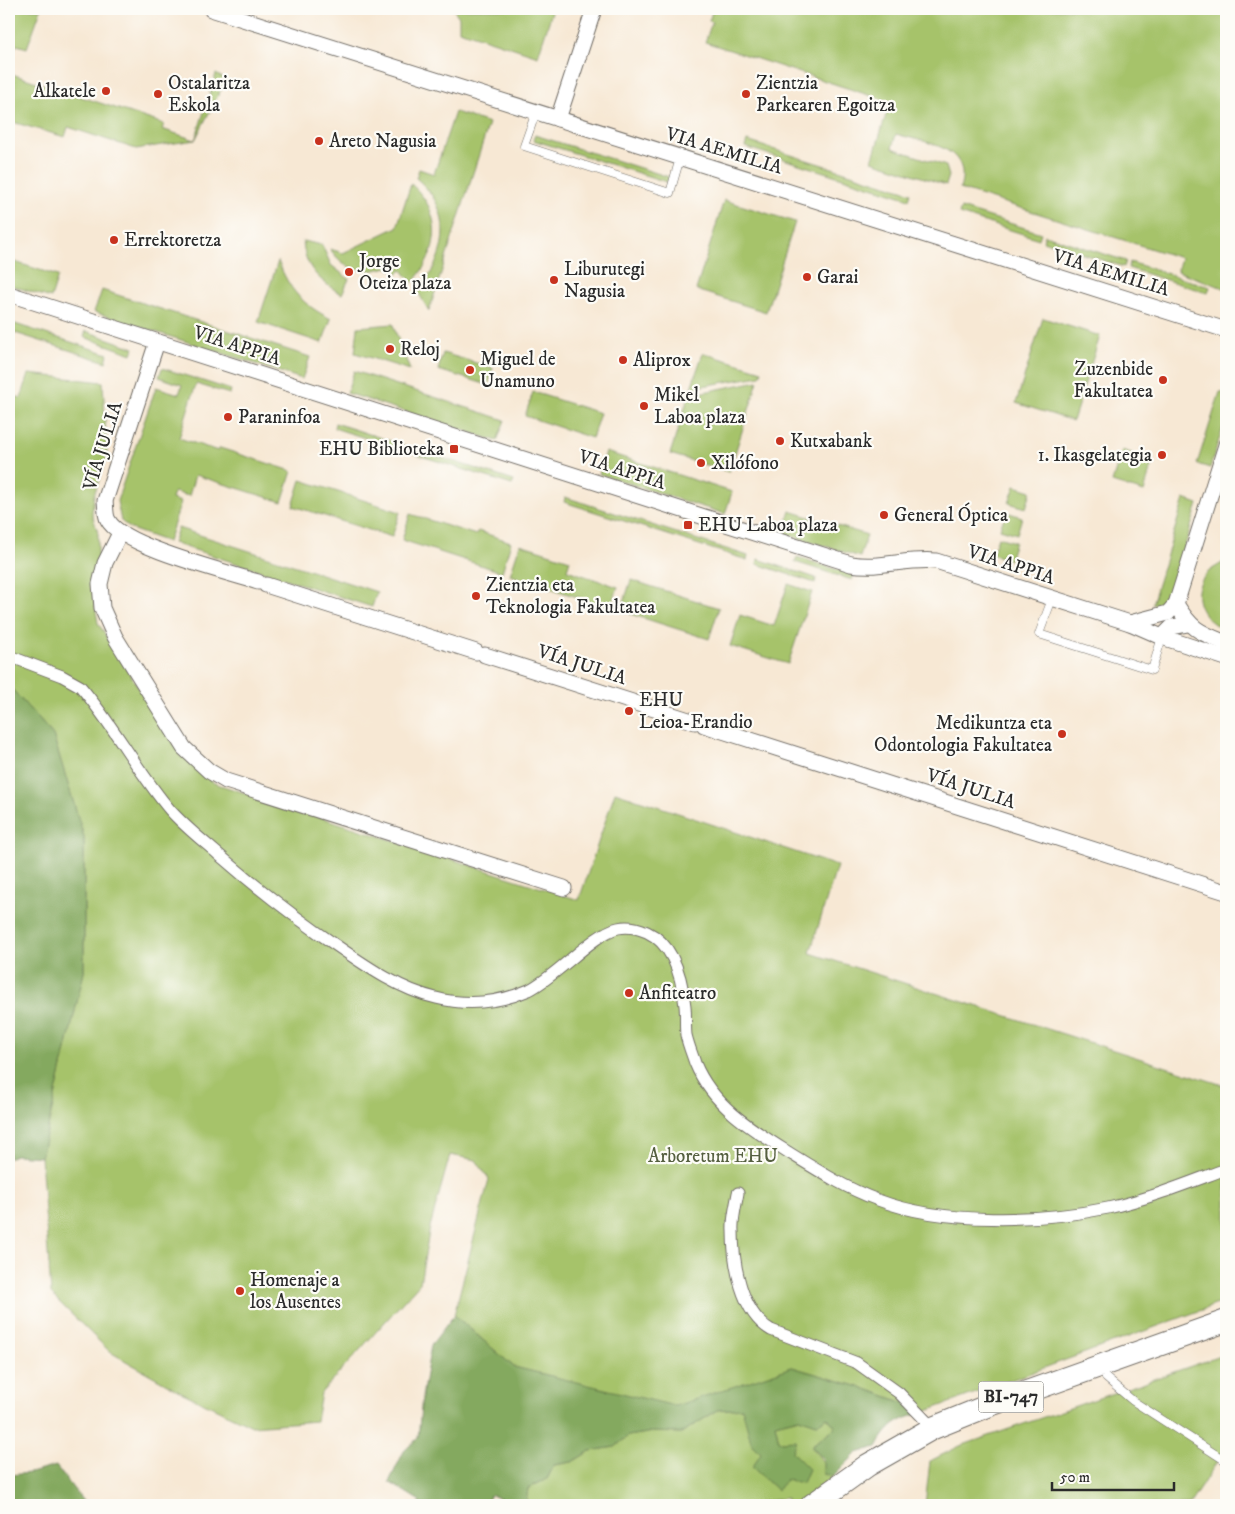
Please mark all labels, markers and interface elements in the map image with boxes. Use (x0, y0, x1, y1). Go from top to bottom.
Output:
place label: Ostalaritza Eskola (168, 72, 250, 117)
place label: Zientzia Parkearen Egoitza (756, 72, 895, 117)
place label: Alkatele (33, 80, 96, 103)
marker: Alkatele (100, 85, 112, 97)
marker: Ostalaritza Eskola (152, 88, 164, 100)
marker: Zientzia Parkearen Egoitza (740, 88, 752, 100)
street label: VIA AEMILIA (662, 122, 786, 180)
place label: Areto Nagusia (329, 130, 436, 153)
marker: Areto Nagusia (313, 135, 325, 147)
place label: Errektoretza (124, 229, 221, 252)
marker: Errektoretza (108, 234, 120, 246)
street label: VIA AEMILIA (1049, 244, 1173, 302)
place label: Jorge Oteiza plaza (357, 250, 451, 295)
place label: Liburutegi Nagusia (564, 258, 645, 303)
marker: Jorge Oteiza plaza (343, 266, 355, 278)
place label: Garai (817, 266, 858, 289)
marker: Garai (801, 271, 813, 283)
marker: Liburutegi Nagusia (548, 274, 560, 286)
street label: VIA APPIA (190, 321, 284, 371)
place label: Reloj (400, 338, 440, 361)
marker: Reloj (384, 343, 396, 355)
place label: Miguel de Unamuno (480, 348, 556, 393)
place label: Aliprox (633, 349, 691, 372)
marker: Aliprox (617, 354, 629, 366)
place label: Zuzenbide Fakultatea (1074, 358, 1153, 403)
marker: Miguel de Unamuno (464, 364, 476, 376)
marker: Zuzenbide Fakultatea (1157, 374, 1169, 386)
place label: Mikel Laboa plaza (654, 384, 746, 429)
street label: VÍA JULIA (76, 397, 128, 494)
marker: Mikel Laboa plaza (638, 400, 650, 412)
place label: Paraninfoa (238, 406, 320, 429)
marker: Paraninfoa (222, 411, 234, 423)
place label: Kutxabank (790, 430, 873, 453)
marker: Kutxabank (774, 435, 786, 447)
place label: EHU Biblioteka (319, 438, 444, 461)
marker: EHU Biblioteka (448, 443, 460, 455)
place label: 1. Ikasgelategia (1038, 444, 1152, 467)
street label: VIA APPIA (575, 445, 669, 495)
marker: 1. Ikasgelategia (1156, 449, 1168, 461)
place label: Xilófono (711, 452, 779, 475)
marker: Xilófono (695, 457, 707, 469)
place label: General Óptica (894, 502, 1008, 527)
marker: General Óptica (878, 509, 890, 521)
place label: EHU Laboa plaza (698, 514, 838, 537)
marker: EHU Laboa plaza (682, 519, 694, 531)
street label: VIA APPIA (964, 540, 1058, 590)
place label: Zientzia eta Teknologia Fakultatea (486, 574, 655, 619)
marker: Zientzia eta Teknologia Fakultatea (470, 590, 482, 602)
street label: VÍA JULIA (534, 638, 631, 690)
place label: EHU Leioa-Erandio (639, 689, 753, 734)
marker: EHU Leioa-Erandio (623, 705, 635, 717)
place label: Medikuntza eta Odontologia Fakultatea (874, 712, 1052, 757)
marker: Medikuntza eta Odontologia Fakultatea (1056, 728, 1068, 740)
street label: VÍA JULIA (923, 762, 1020, 814)
place label: Anfiteatro (639, 982, 716, 1005)
marker: Anfiteatro (623, 987, 635, 999)
park label: Arboretum EHU (648, 1145, 778, 1168)
place label: Homenaje a los Ausentes (250, 1269, 341, 1314)
marker: Homenaje a los Ausentes (234, 1285, 246, 1297)
road number: BI-747 (978, 1381, 1044, 1412)
scale bar (1052, 1459, 1175, 1491)
text: 50 m (1060, 1468, 1090, 1487)

